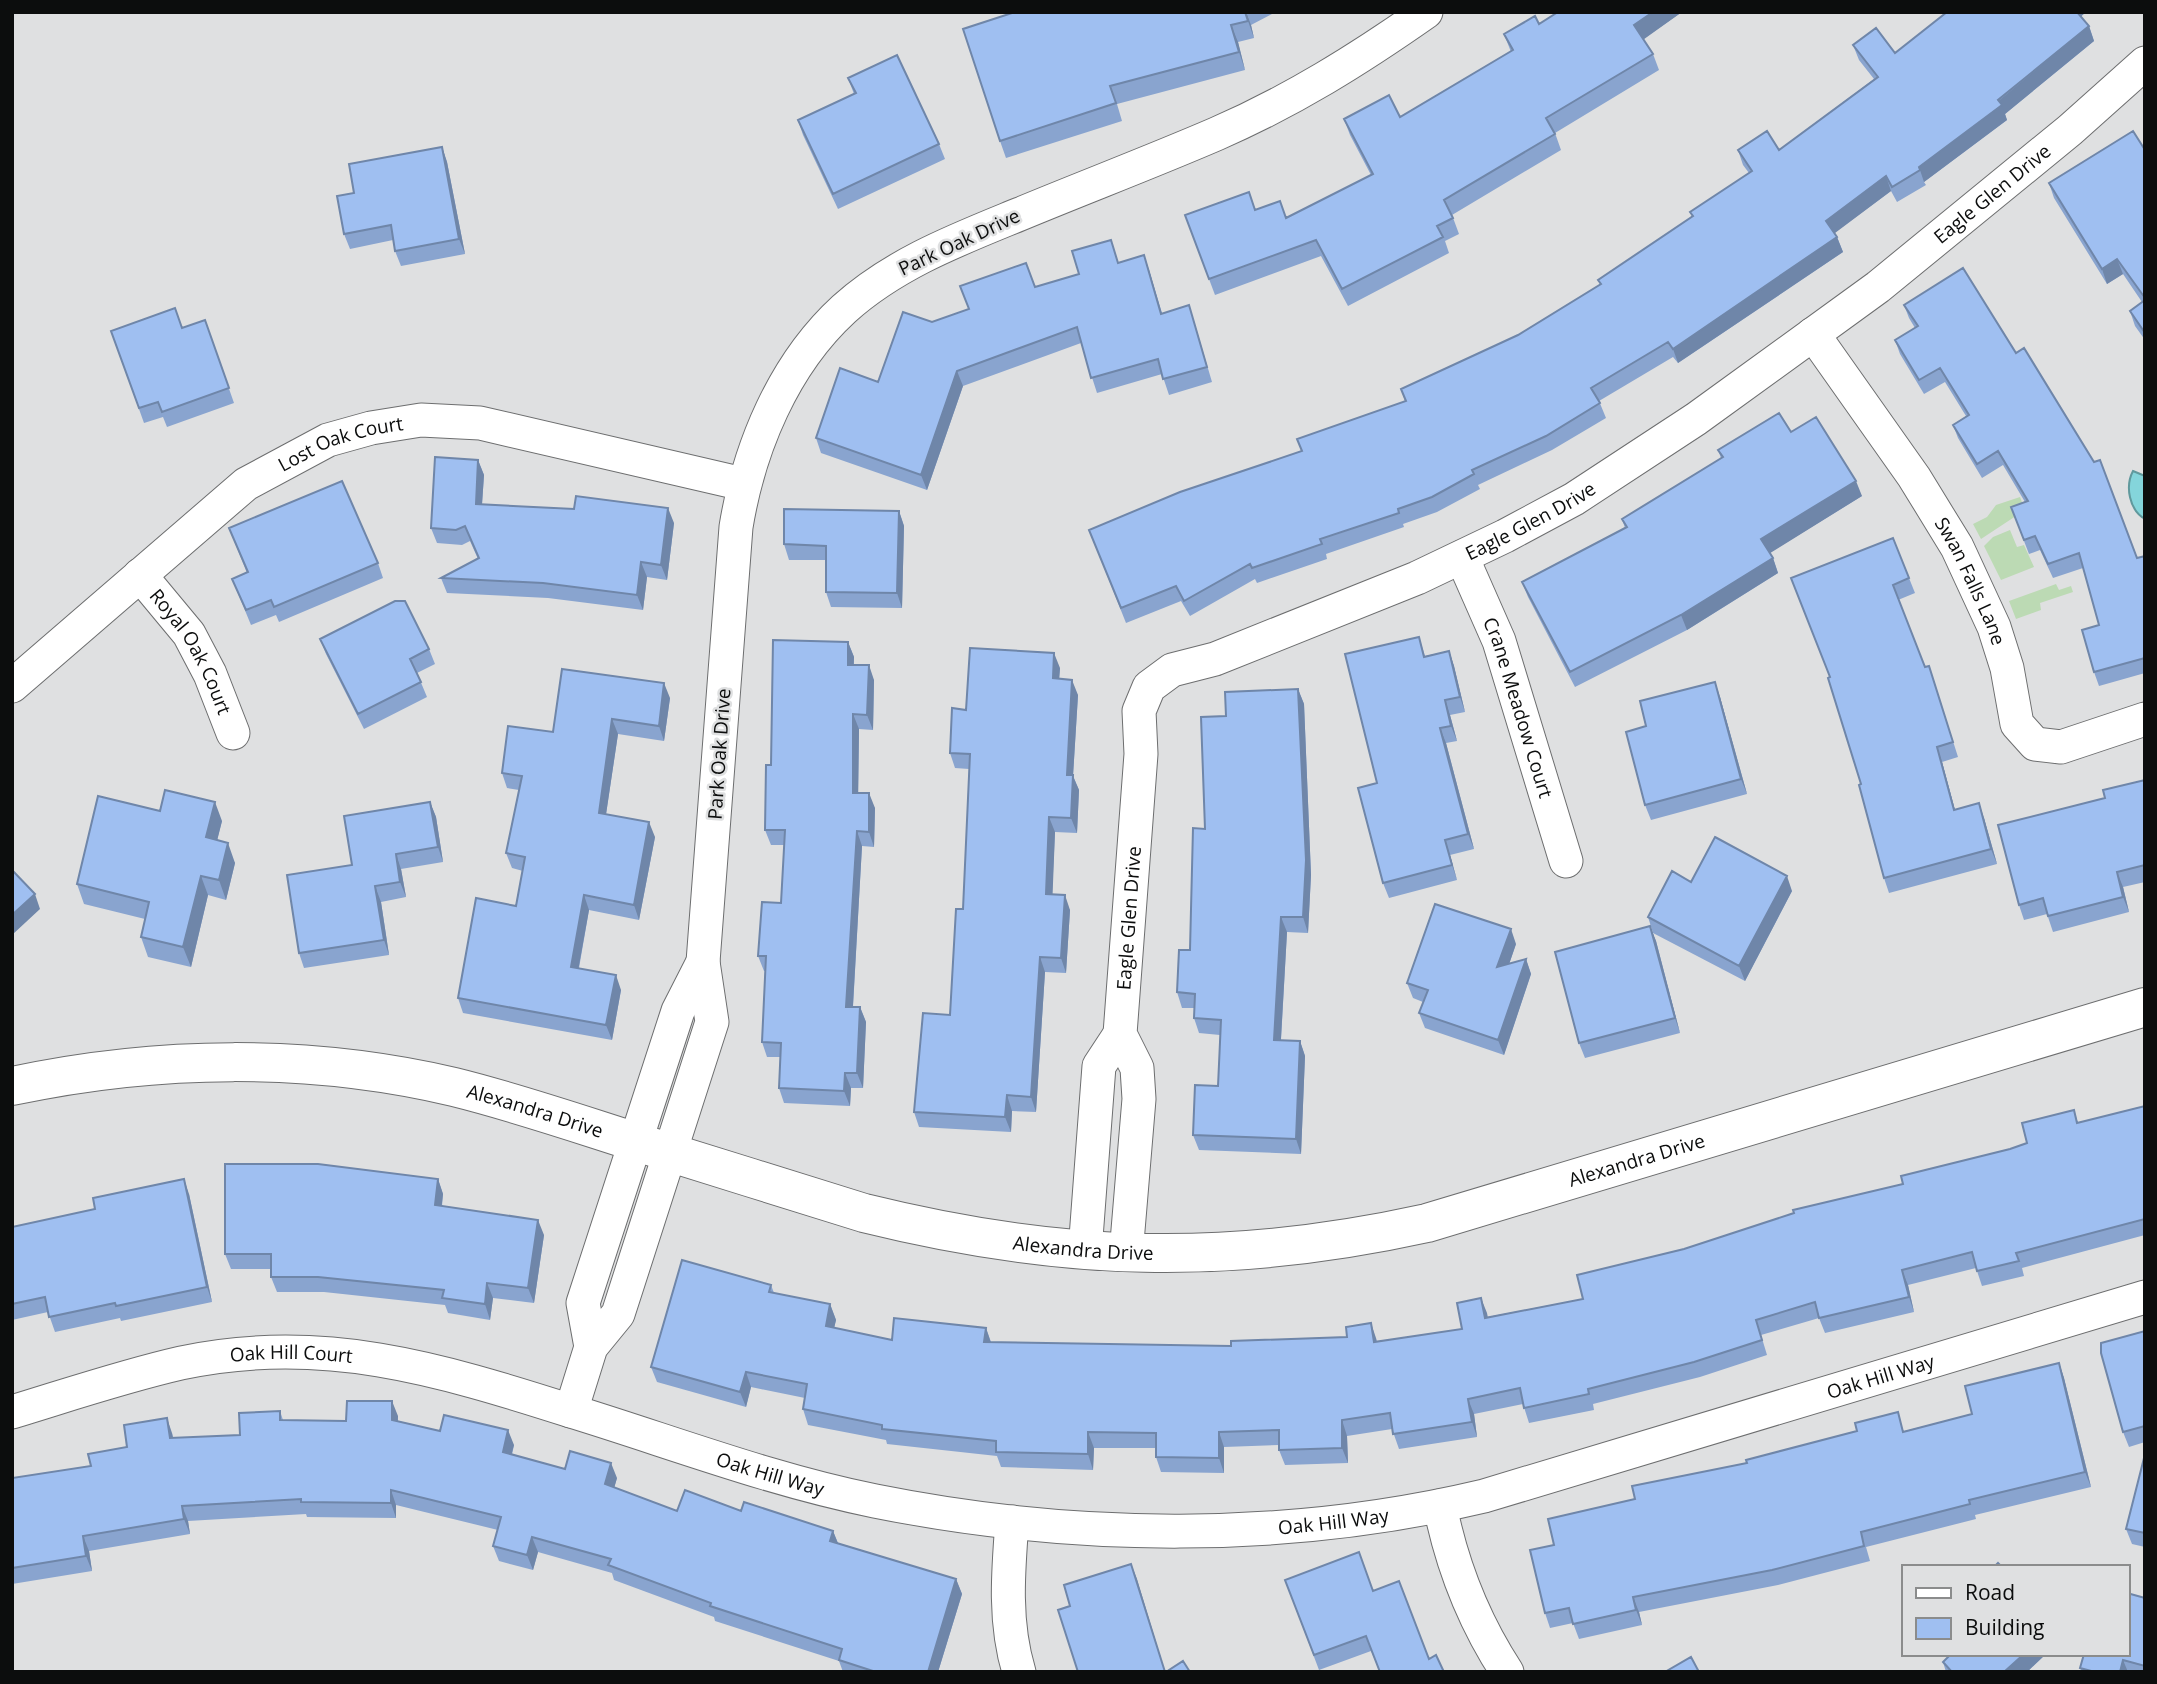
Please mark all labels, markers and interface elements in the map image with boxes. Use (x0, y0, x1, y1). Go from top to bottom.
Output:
street label: Eagle Glen Drive (1928, 138, 2056, 249)
street label: Park Oak Drive (894, 202, 1024, 282)
street label: Lost Oak Court (273, 410, 405, 478)
street label: Eagle Glen Drive (1461, 475, 1601, 566)
street label: Swan Falls Lane (1929, 512, 2012, 648)
street label: Royal Oak Court (144, 583, 238, 719)
street label: Crane Meadow Court (1477, 613, 1559, 801)
street label: Park Oak Drive (701, 688, 737, 820)
street label: Eagle Glen Drive (1110, 845, 1147, 991)
street label: Alexandra Drive (464, 1078, 607, 1144)
street label: Alexandra Drive (1565, 1127, 1708, 1193)
street label: Alexandra Drive (1011, 1229, 1154, 1266)
street label: Oak Hill Court (229, 1339, 354, 1369)
street label: Oak Hill Way (1823, 1348, 1938, 1405)
street label: Oak Hill Way (713, 1446, 827, 1502)
street label: Oak Hill Way (1277, 1502, 1391, 1540)
legend (1902, 1565, 2129, 1656)
text: Road (1965, 1578, 2015, 1606)
text: Building (1965, 1613, 2044, 1641)

